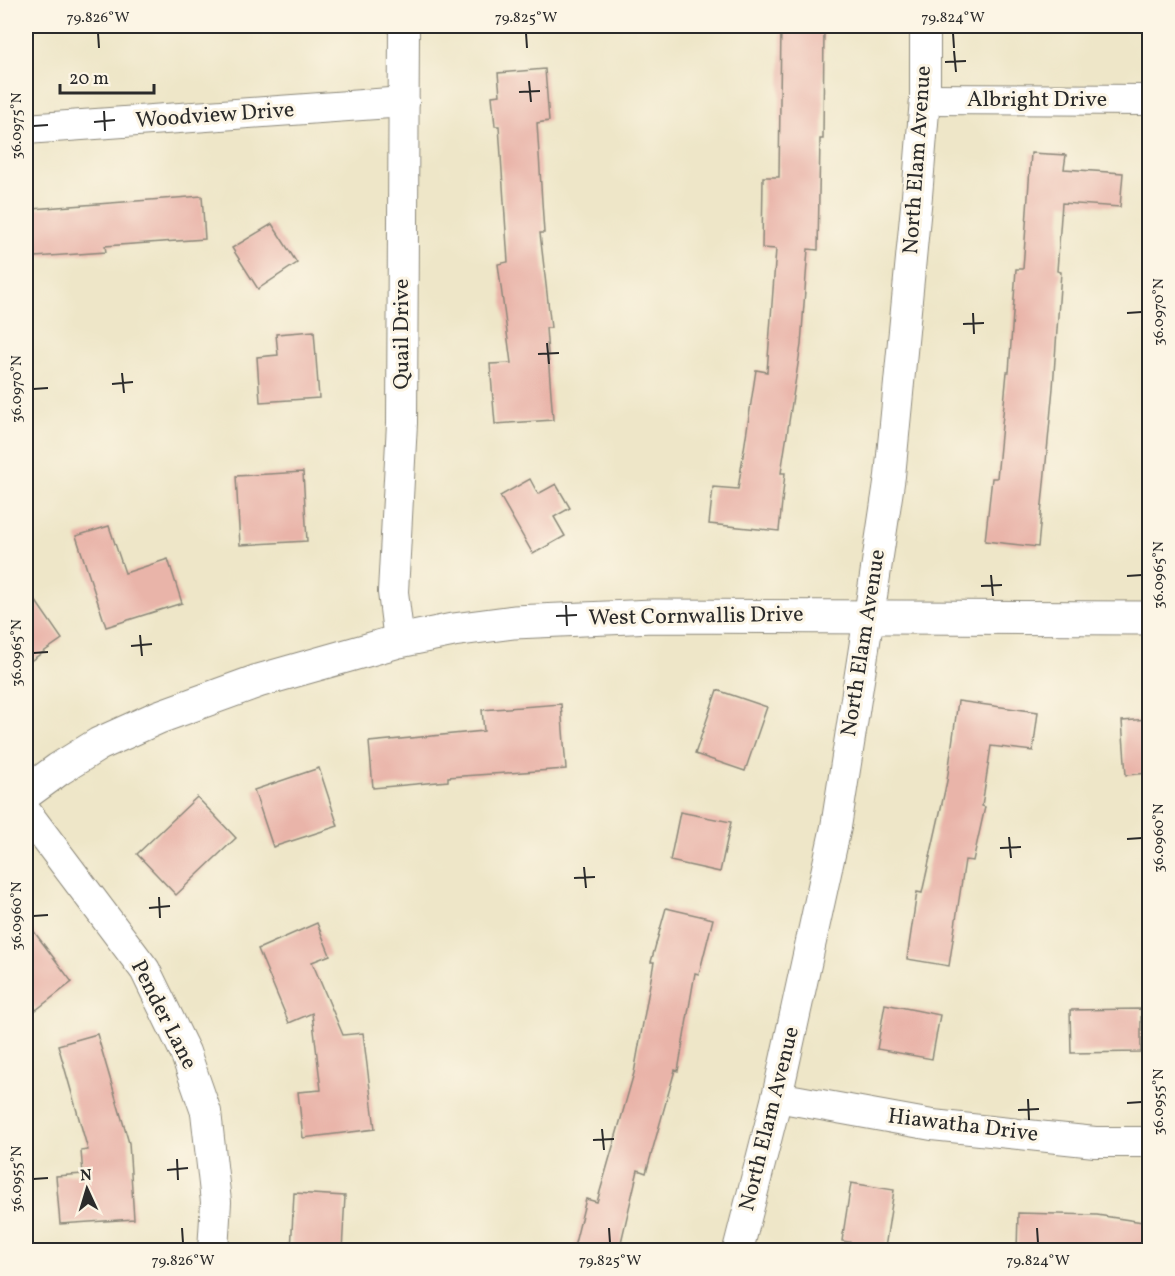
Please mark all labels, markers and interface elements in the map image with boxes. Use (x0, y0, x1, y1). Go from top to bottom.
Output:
text: 79.826°W (66, 8, 130, 29)
text: 79.825°W (495, 8, 557, 29)
text: 79.824°W (921, 8, 985, 29)
scale bar (60, 57, 154, 95)
street label: North Elam Avenue (896, 65, 940, 255)
text: 20 m (69, 67, 109, 92)
street label: Albright Drive (967, 85, 1107, 116)
text: 36.0975°N (7, 92, 28, 160)
street label: Woodview Drive (135, 95, 295, 137)
text: 36.0970°N (1149, 278, 1170, 346)
street label: Quail Drive (387, 279, 418, 389)
text: 36.0970°N (7, 355, 28, 423)
text: 36.0965°N (1149, 541, 1170, 609)
street label: North Elam Avenue (834, 547, 894, 739)
street label: West Cornwallis Drive (588, 600, 804, 634)
text: 36.0965°N (7, 619, 28, 687)
text: 36.0960°N (1149, 803, 1170, 873)
text: 36.0960°N (7, 881, 28, 951)
street label: Pender Lane (122, 955, 204, 1075)
street label: North Elam Avenue (732, 1024, 808, 1214)
text: 36.0955°N (1149, 1069, 1170, 1135)
street label: Hiawatha Drive (886, 1101, 1040, 1151)
text: 36.0955°N (7, 1146, 28, 1212)
north arrow (57, 1159, 117, 1219)
text: N (80, 1165, 93, 1187)
text: 79.826°W (151, 1251, 215, 1272)
text: 79.825°W (579, 1251, 641, 1272)
text: 79.824°W (1006, 1251, 1070, 1272)

